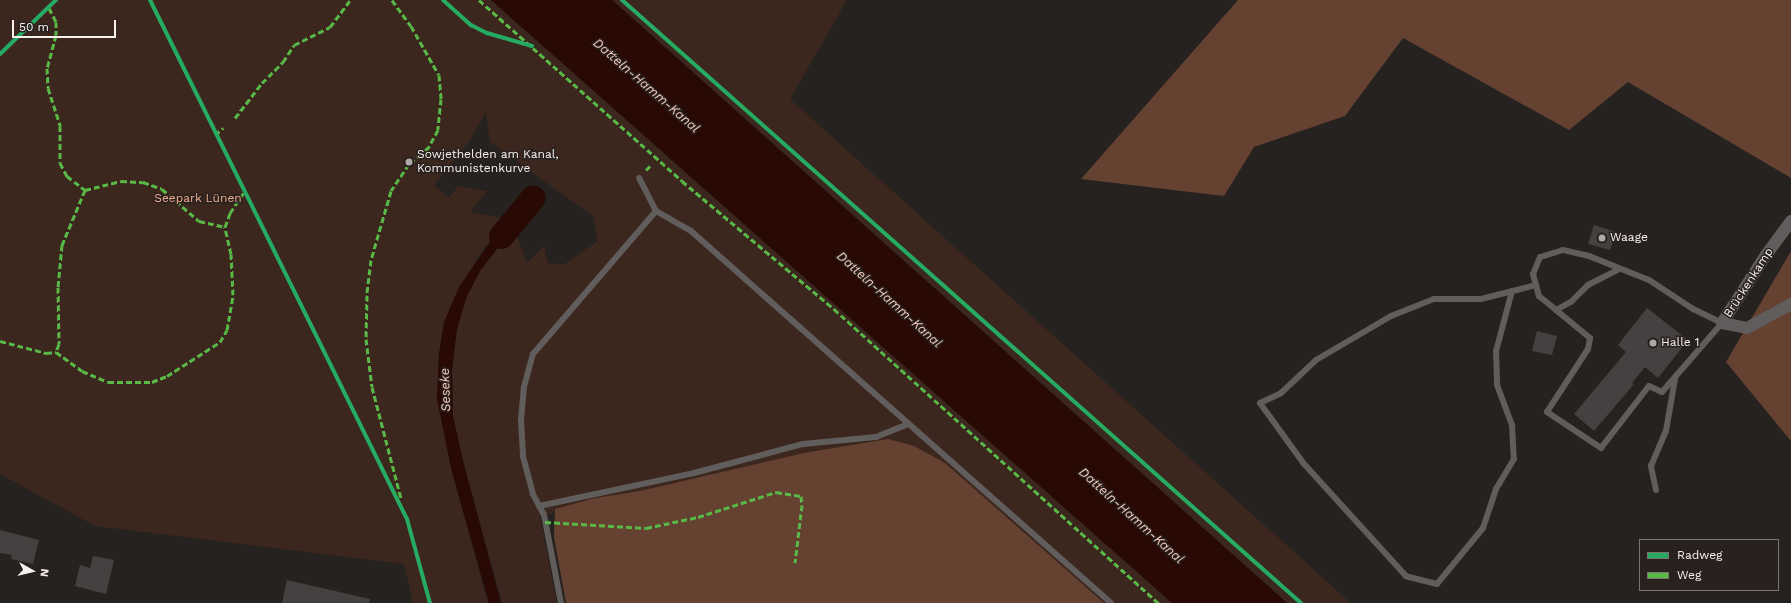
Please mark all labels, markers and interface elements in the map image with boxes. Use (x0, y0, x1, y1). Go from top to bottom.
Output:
scale bar (14, 12, 118, 38)
text: 50 m (19, 20, 49, 34)
water label: Datteln-Hamm-Kanal (590, 35, 702, 137)
place label: Sowjethelden am Kanal, Kommunistenkurve (417, 148, 559, 176)
marker: Sowjethelden am Kanal, Kommunistenkurve (404, 157, 414, 167)
park label: Seepark Lünen (154, 192, 242, 206)
place label: Waage (1610, 231, 1648, 245)
marker: Waage (1597, 233, 1607, 243)
street label: Brückenkamp (1721, 245, 1777, 321)
water label: Datteln-Hamm-Kanal (833, 249, 945, 351)
place label: Halle 1 (1661, 336, 1700, 350)
marker: Halle 1 (1648, 338, 1658, 348)
water label: Seseke (437, 368, 455, 412)
water label: Datteln-Hamm-Kanal (1075, 465, 1187, 567)
legend (1639, 539, 1779, 591)
text: Radweg (1677, 548, 1722, 562)
north arrow (12, 551, 52, 591)
text: N (37, 568, 51, 578)
text: Weg (1677, 568, 1701, 582)

